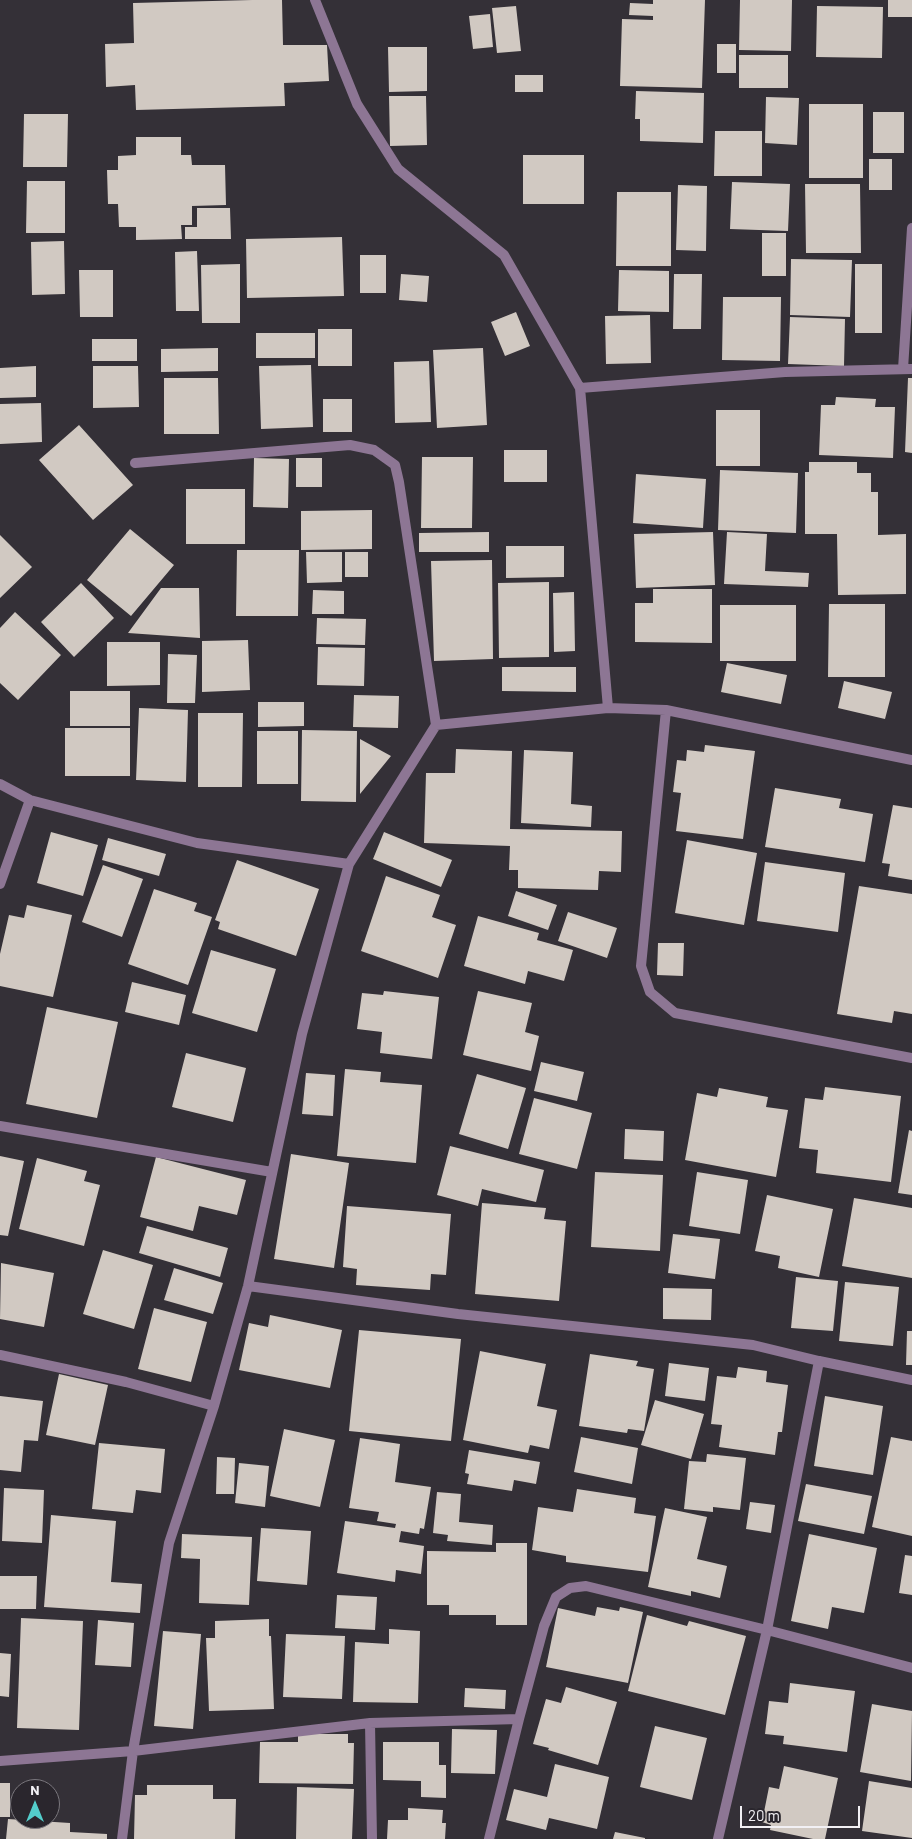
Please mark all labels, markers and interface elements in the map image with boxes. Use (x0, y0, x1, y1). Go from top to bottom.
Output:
north arrow (10, 1779, 60, 1829)
text: N (30, 1781, 40, 1798)
scale bar (742, 1796, 862, 1828)
text: 20 m (748, 1806, 780, 1824)

